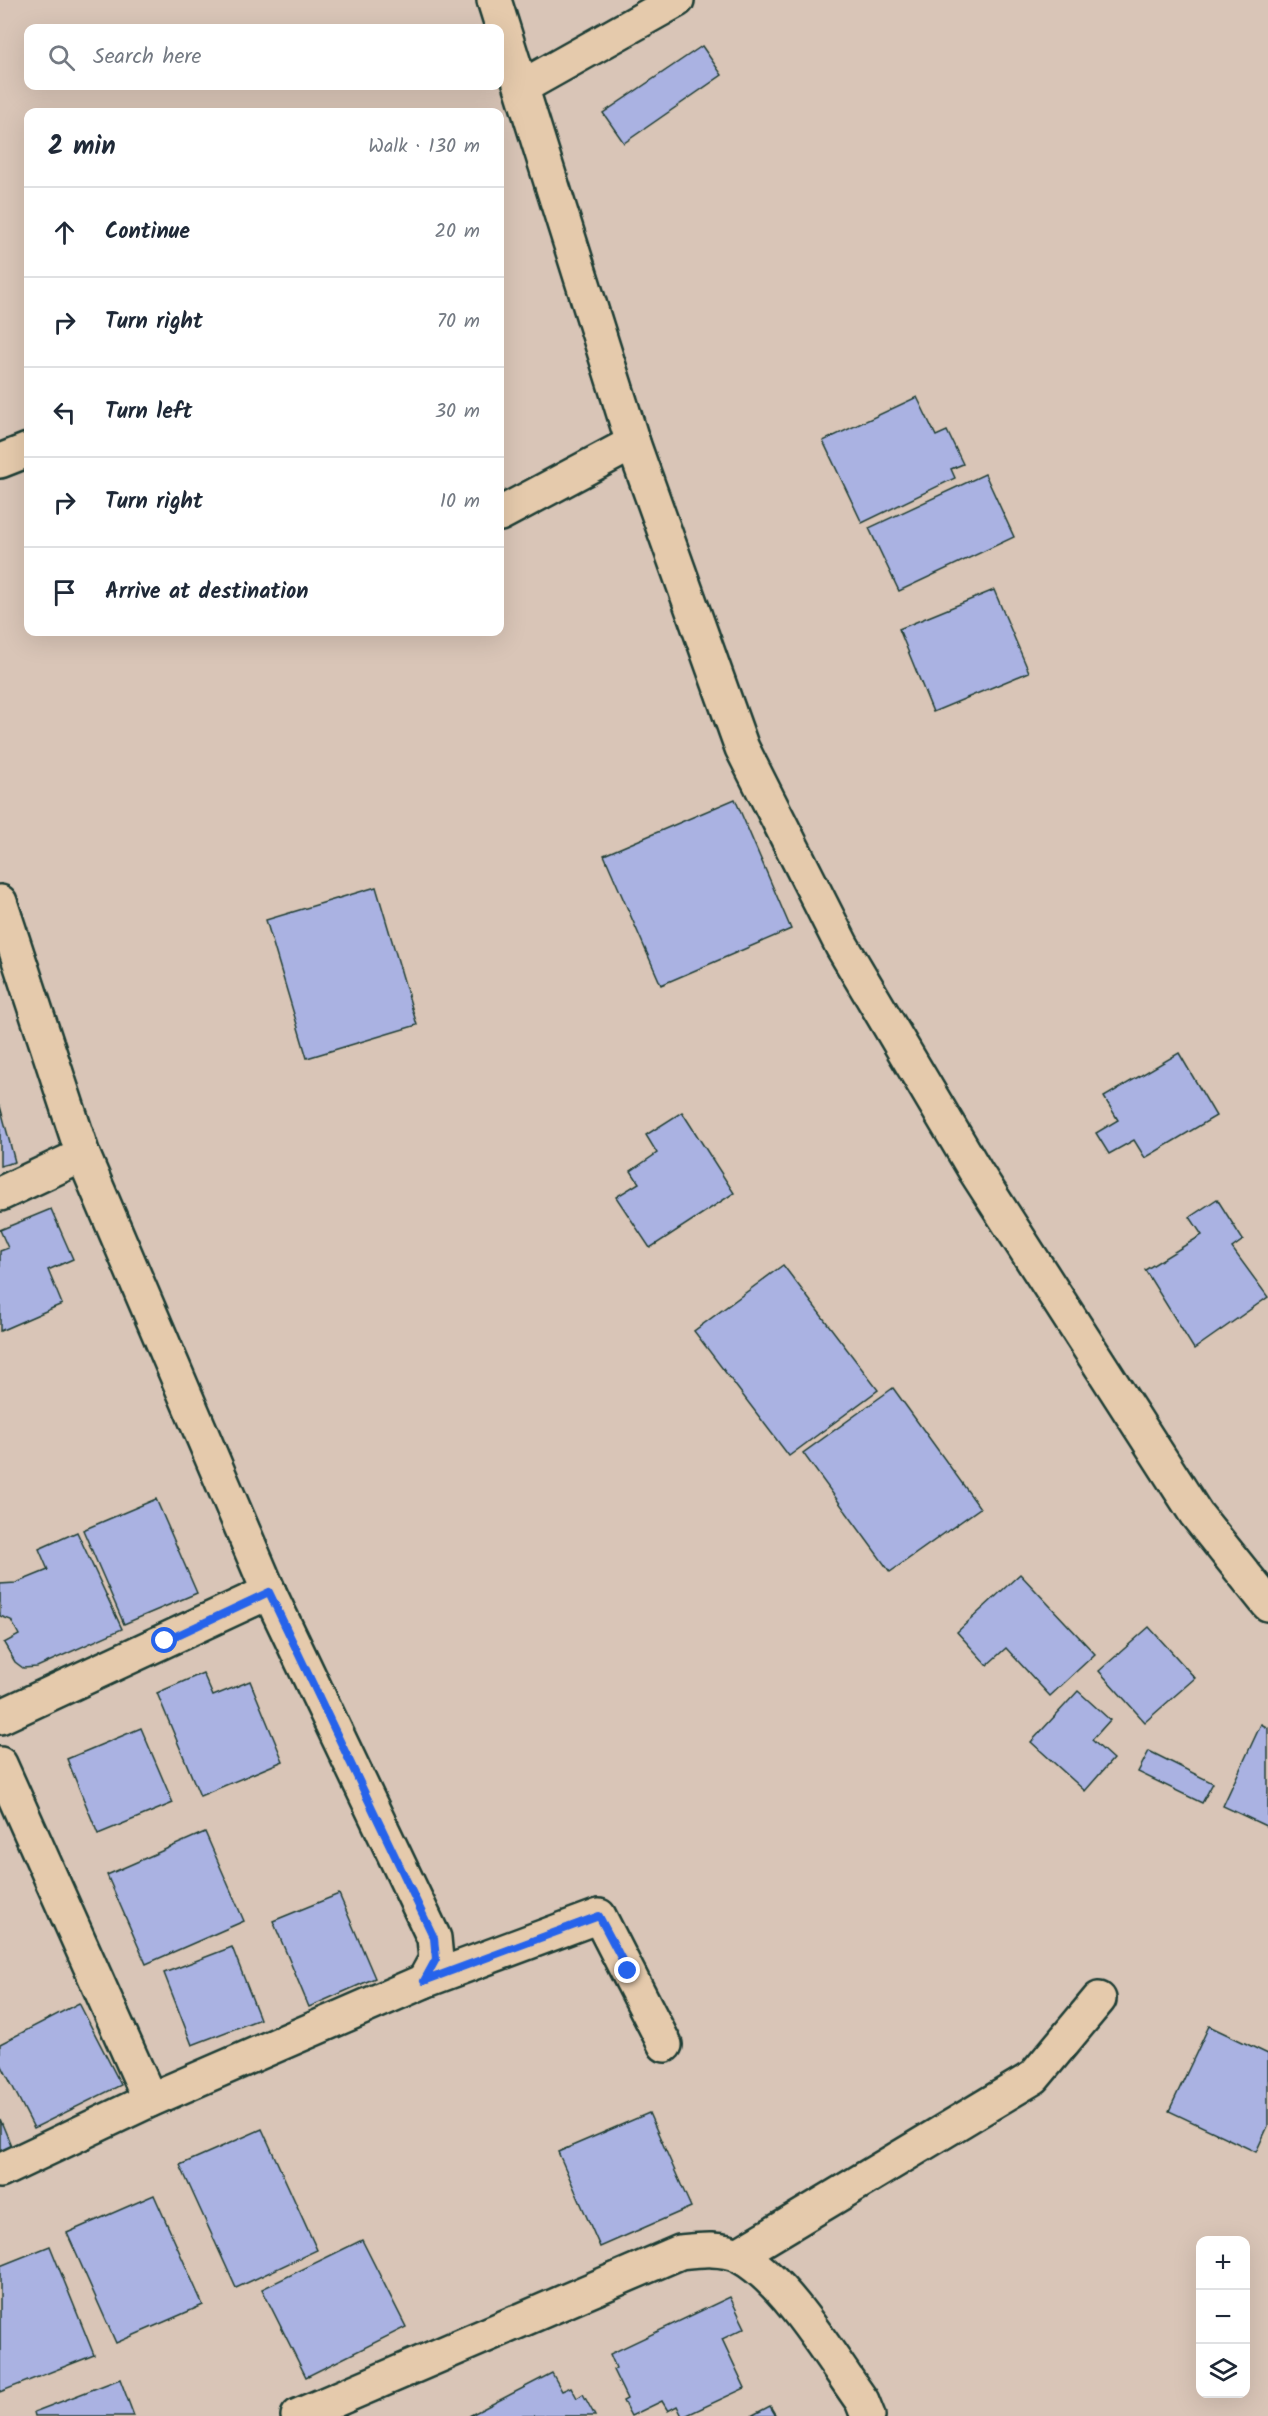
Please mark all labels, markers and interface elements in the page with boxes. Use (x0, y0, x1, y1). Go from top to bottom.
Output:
search box (24, 24, 504, 90)
text: Search here (93, 40, 201, 75)
icon: search (45, 41, 78, 74)
text: 2 min (48, 126, 116, 168)
text: Walk · 130 m (368, 131, 480, 163)
text: Continue (105, 215, 190, 250)
icon: ahead (48, 216, 81, 249)
text: 20 m (434, 216, 480, 248)
text: Turn right (105, 305, 203, 340)
icon: right (48, 306, 81, 339)
text: 70 m (437, 306, 480, 338)
text: Turn left (105, 395, 192, 430)
icon: left (48, 396, 81, 429)
text: 30 m (435, 396, 480, 428)
text: Turn right (105, 485, 203, 520)
icon: right (48, 486, 81, 519)
text: 10 m (440, 486, 480, 518)
text: Arrive at destination (105, 575, 308, 610)
icon: arrive (48, 576, 81, 609)
route start (151, 1627, 177, 1653)
route end (614, 1957, 640, 1983)
map controls (1196, 2236, 1250, 2398)
button: + (1196, 2236, 1250, 2290)
button: − (1196, 2290, 1250, 2344)
button: layers (1196, 2344, 1250, 2398)

